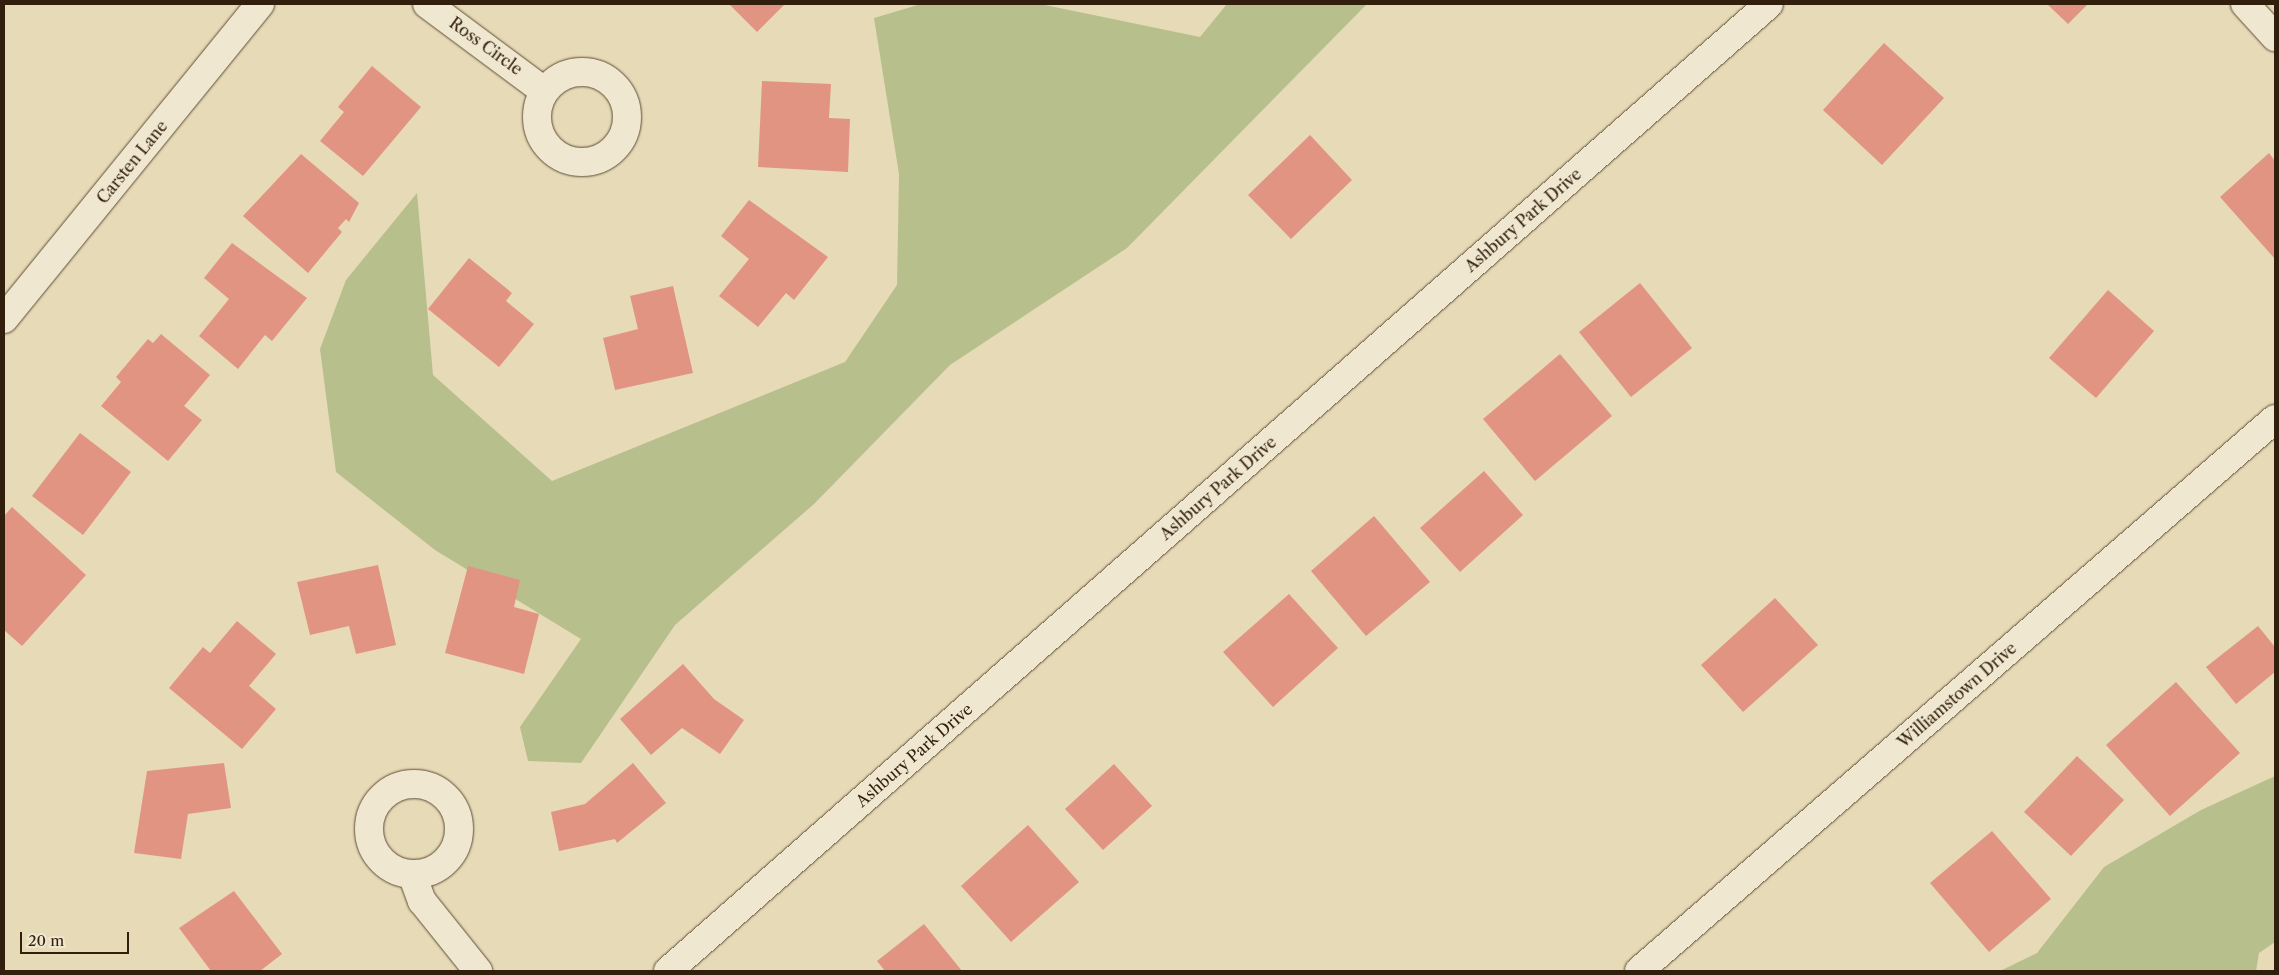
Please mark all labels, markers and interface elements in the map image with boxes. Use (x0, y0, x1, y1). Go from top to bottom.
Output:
street label: Ross Circle (446, 13, 526, 79)
street label: Carsten Lane (93, 117, 171, 207)
street label: Ashbury Park Drive (1461, 164, 1585, 276)
street label: Ashbury Park Drive (1156, 432, 1280, 544)
street label: Williamstown Drive (1894, 638, 2020, 752)
street label: Ashbury Park Drive (852, 699, 976, 811)
scale bar (22, 922, 131, 954)
text: 20 m (28, 931, 64, 950)

